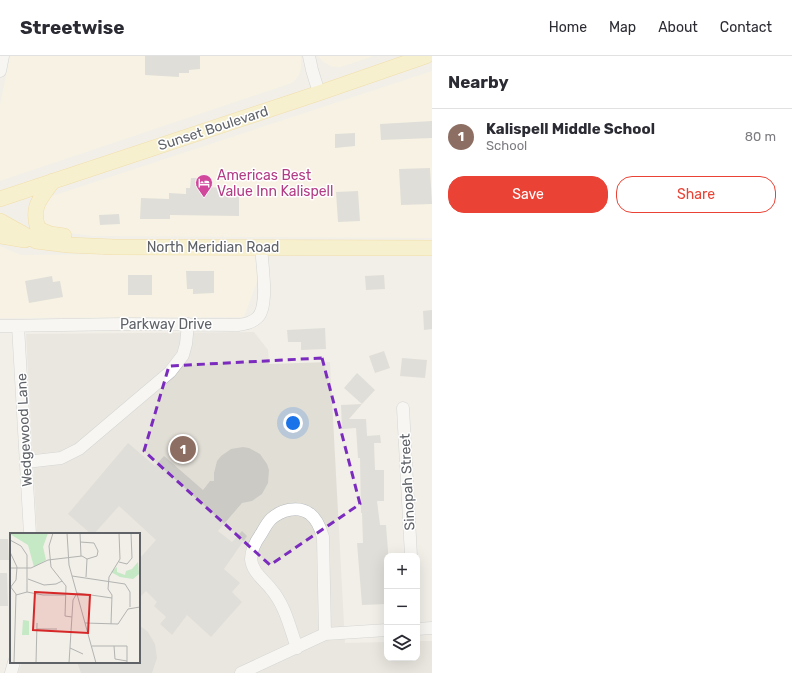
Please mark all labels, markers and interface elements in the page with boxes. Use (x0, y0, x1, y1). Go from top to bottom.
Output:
text: Streetwise (20, 16, 125, 39)
text: Home (549, 19, 587, 36)
text: Map (609, 19, 636, 36)
text: About (658, 19, 698, 36)
text: Contact (720, 19, 772, 36)
text: Nearby (448, 72, 509, 92)
street label: Sunset Boulevard (156, 103, 270, 154)
text: Kalispell Middle School (486, 120, 655, 138)
text: 1 (458, 129, 464, 144)
text: 80 m (745, 129, 776, 144)
text: School (486, 138, 527, 153)
place label: Americas Best Value Inn Kalispell (217, 167, 333, 200)
hotel icon: Americas Best Value Inn Kalispell (194, 173, 214, 198)
button: Save (448, 176, 608, 213)
button: Share (616, 176, 776, 213)
street label: North Meridian Road (147, 239, 279, 256)
street label: Parkway Drive (120, 316, 212, 333)
street label: Wedgewood Lane (13, 373, 36, 487)
your location (283, 413, 303, 433)
street label: Sinopah Street (396, 433, 419, 531)
pin: 1 (170, 434, 196, 464)
inset map (10, 533, 140, 663)
map controls (384, 553, 420, 661)
button: + (384, 553, 420, 589)
button: − (384, 589, 420, 625)
button: layers (384, 625, 420, 661)

